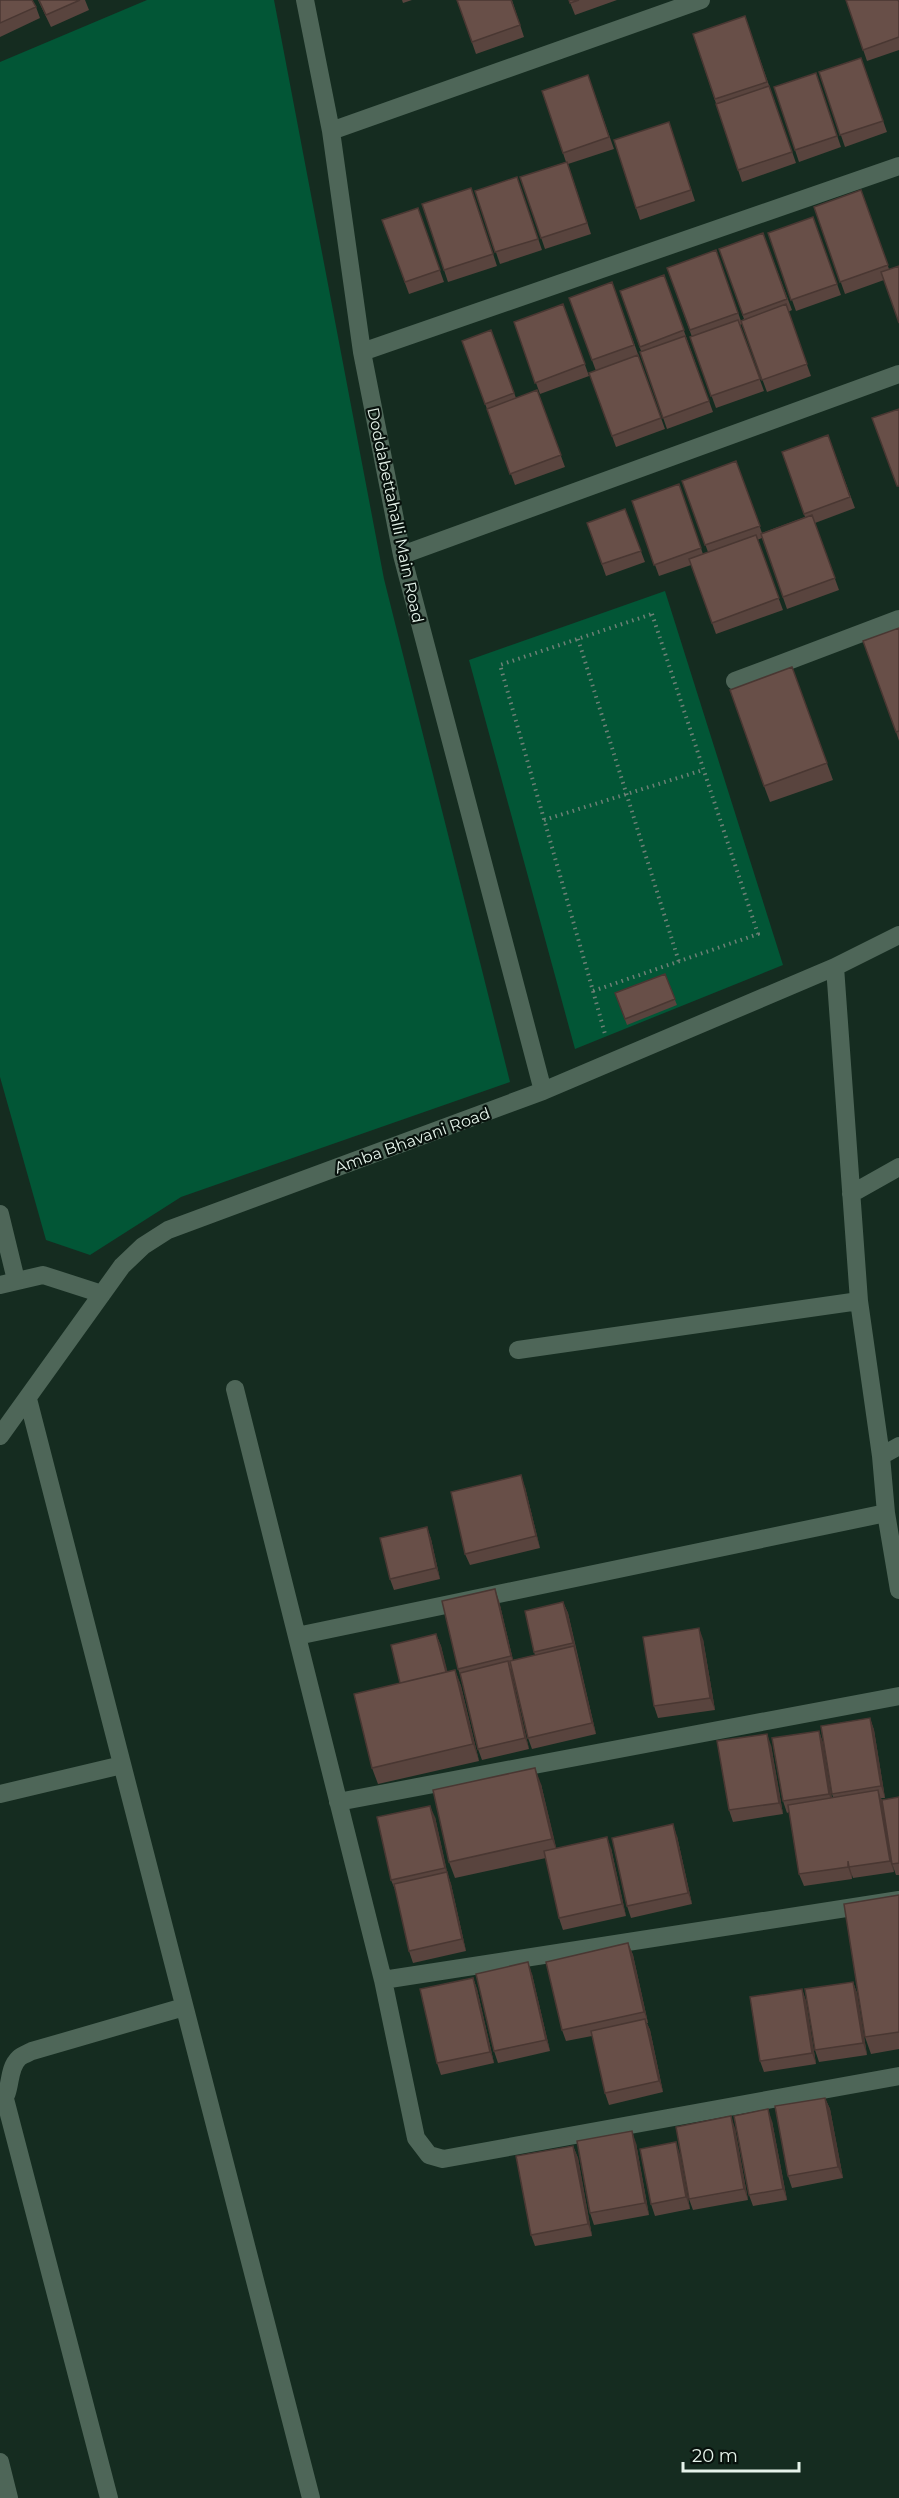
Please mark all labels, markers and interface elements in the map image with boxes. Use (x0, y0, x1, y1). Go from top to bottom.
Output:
street label: Doddabettahalli Main Road (363, 406, 428, 625)
street label: Amba Bhavani Road (332, 1103, 492, 1177)
scale bar (683, 2435, 798, 2473)
text: 20 m (692, 2445, 738, 2467)

